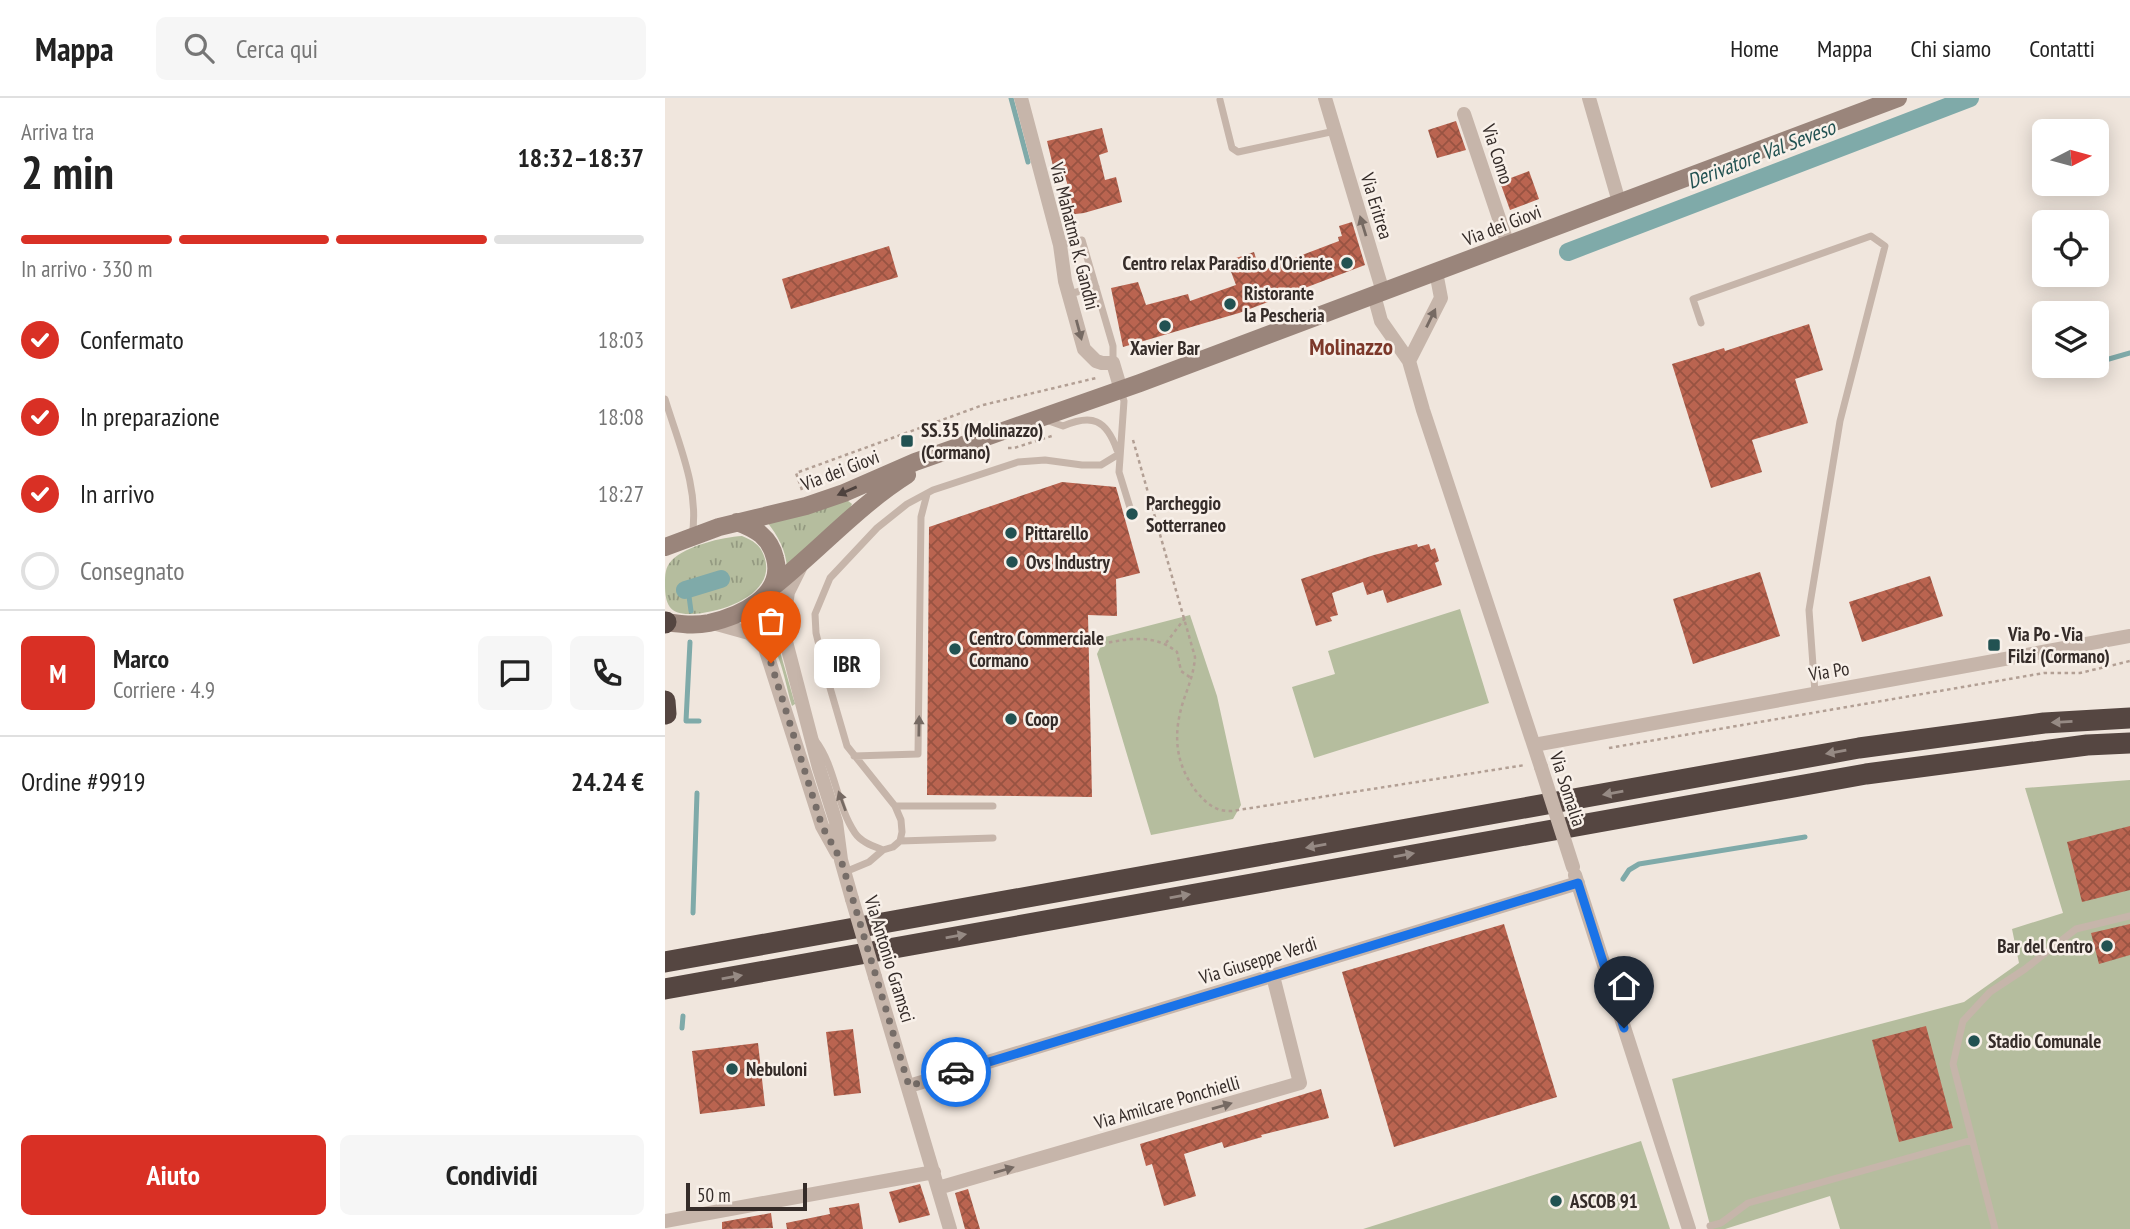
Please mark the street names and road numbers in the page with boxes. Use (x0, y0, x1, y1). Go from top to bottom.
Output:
street label: Via Como (1477, 120, 1519, 187)
street label: Via Mahatma K. Gandhi (1045, 159, 1105, 312)
street label: Via Eritrea (1355, 169, 1398, 242)
street label: Via dei Giovi (1459, 199, 1544, 251)
street label: Via dei Giovi (797, 444, 882, 496)
street label: Via Po (1806, 656, 1851, 686)
street label: Via Somalia (1544, 748, 1591, 829)
street label: Via Antonio Gramsci (859, 892, 921, 1025)
street label: Via Giuseppe Verdi (1195, 931, 1320, 990)
street label: Via Amilcare Ponchielli (1091, 1070, 1242, 1134)

